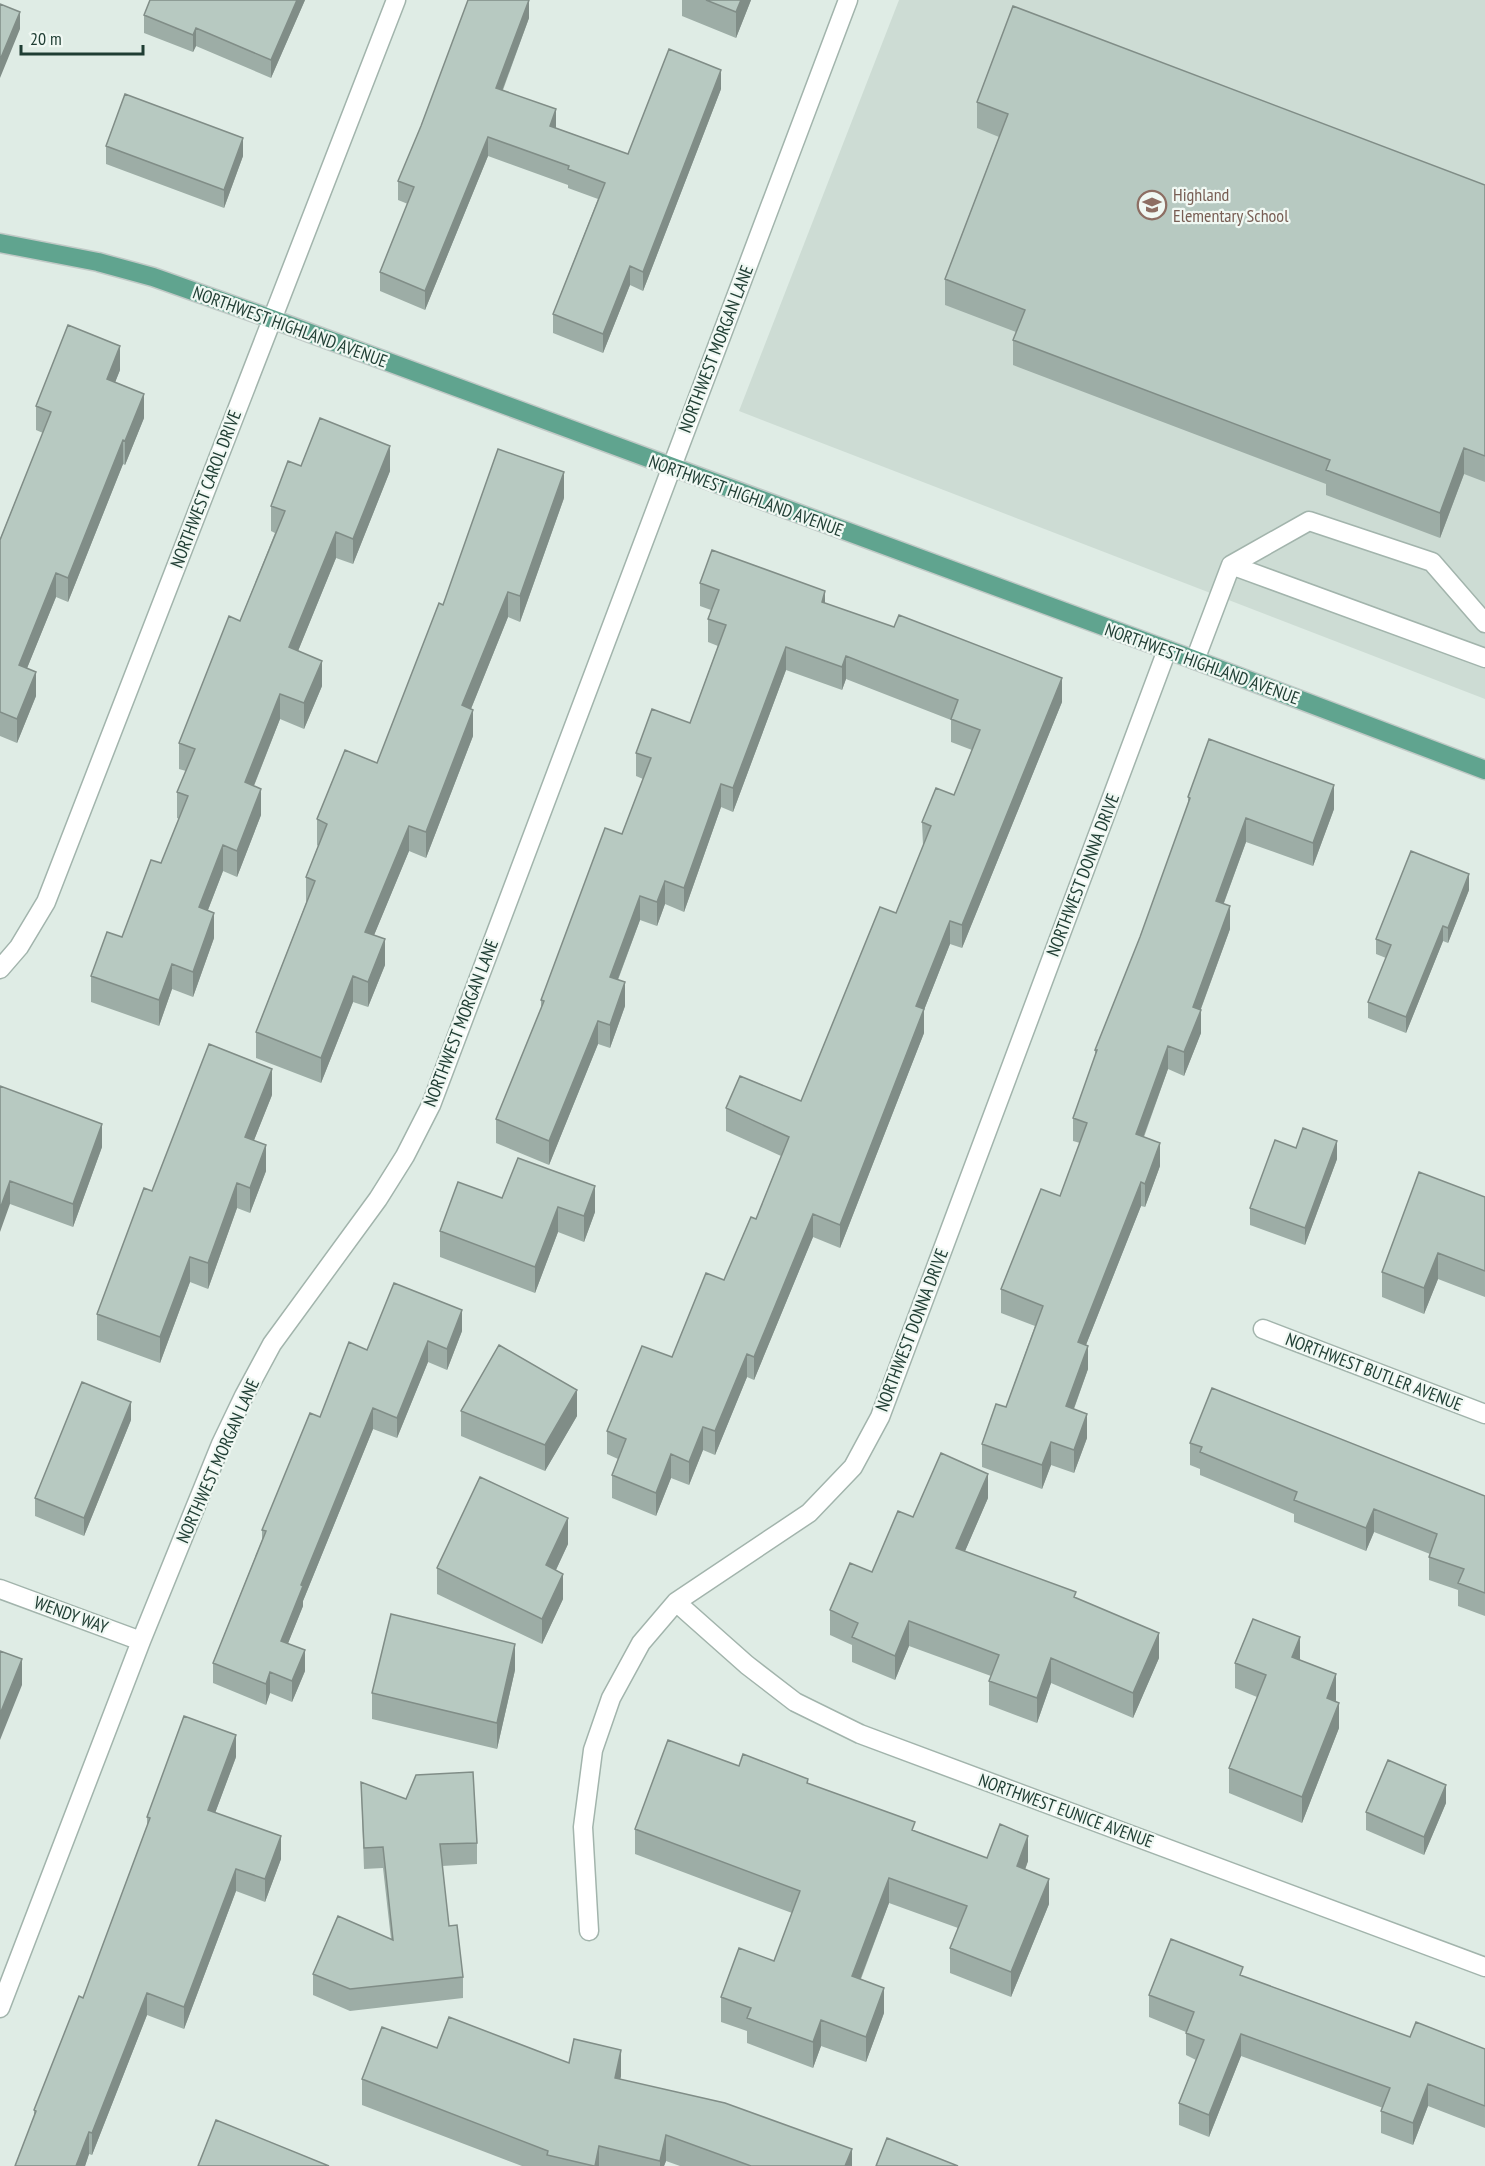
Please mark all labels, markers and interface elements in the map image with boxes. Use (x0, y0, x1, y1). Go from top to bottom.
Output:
scale bar (21, 18, 142, 56)
text: 20 m (30, 27, 62, 50)
place label: Highland Elementary School (1173, 183, 1289, 227)
school or university icon: Highland Elementary School (1136, 189, 1168, 221)
street label: NORTHWEST MORGAN LANE (673, 262, 758, 436)
street label: NORTHWEST HIGHLAND AVENUE (190, 281, 391, 372)
street label: NORTHWEST CAROL DRIVE (165, 407, 246, 571)
street label: NORTHWEST HIGHLAND AVENUE (646, 450, 847, 541)
street label: NORTHWEST HIGHLAND AVENUE (1102, 618, 1303, 709)
street label: NORTHWEST DONNA DRIVE (1041, 790, 1124, 960)
street label: NORTHWEST MORGAN LANE (418, 936, 503, 1110)
street label: NORTHWEST DONNA DRIVE (870, 1245, 953, 1415)
street label: NORTHWEST BUTLER AVENUE (1282, 1327, 1466, 1416)
street label: NORTHWEST MORGAN LANE (171, 1375, 264, 1547)
street label: WENDY WAY (31, 1591, 112, 1639)
street label: NORTHWEST EUNICE AVENUE (975, 1768, 1157, 1853)

